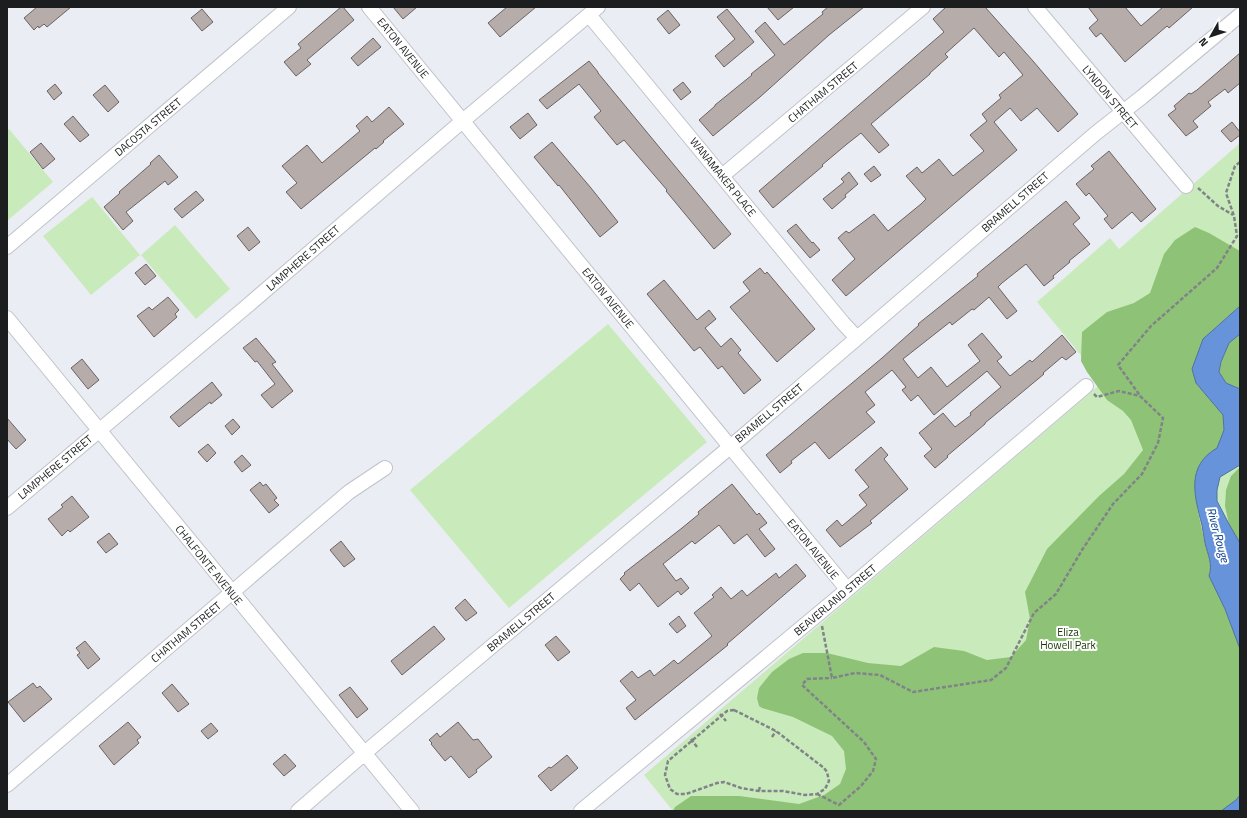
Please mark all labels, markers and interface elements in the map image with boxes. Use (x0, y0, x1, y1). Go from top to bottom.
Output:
street label: EATON AVENUE (373, 14, 433, 82)
north arrow (1191, 16, 1231, 56)
text: N (1195, 34, 1212, 50)
street label: CHATHAM STREET (784, 58, 862, 126)
street label: LYNDON STREET (1079, 62, 1141, 132)
street label: DACOSTA STREET (111, 94, 185, 160)
street label: WANAMAKER PLACE (686, 134, 760, 220)
street label: BRAMELL STREET (978, 168, 1052, 236)
street label: LAMPHERE STREET (263, 221, 343, 294)
street label: EATON AVENUE (578, 264, 638, 332)
street label: BRAMELL STREET (731, 379, 807, 446)
street label: LAMPHERE STREET (14, 431, 96, 503)
water label: River Rouge (1202, 505, 1235, 566)
street label: EATON AVENUE (783, 515, 843, 583)
street label: CHALFONTE AVENUE (172, 521, 246, 609)
street label: BEAVERLAND STREET (790, 560, 880, 639)
street label: BRAMELL STREET (483, 588, 559, 655)
street label: CHATHAM STREET (147, 598, 225, 666)
park label: Eliza Howell Park (1040, 624, 1097, 653)

